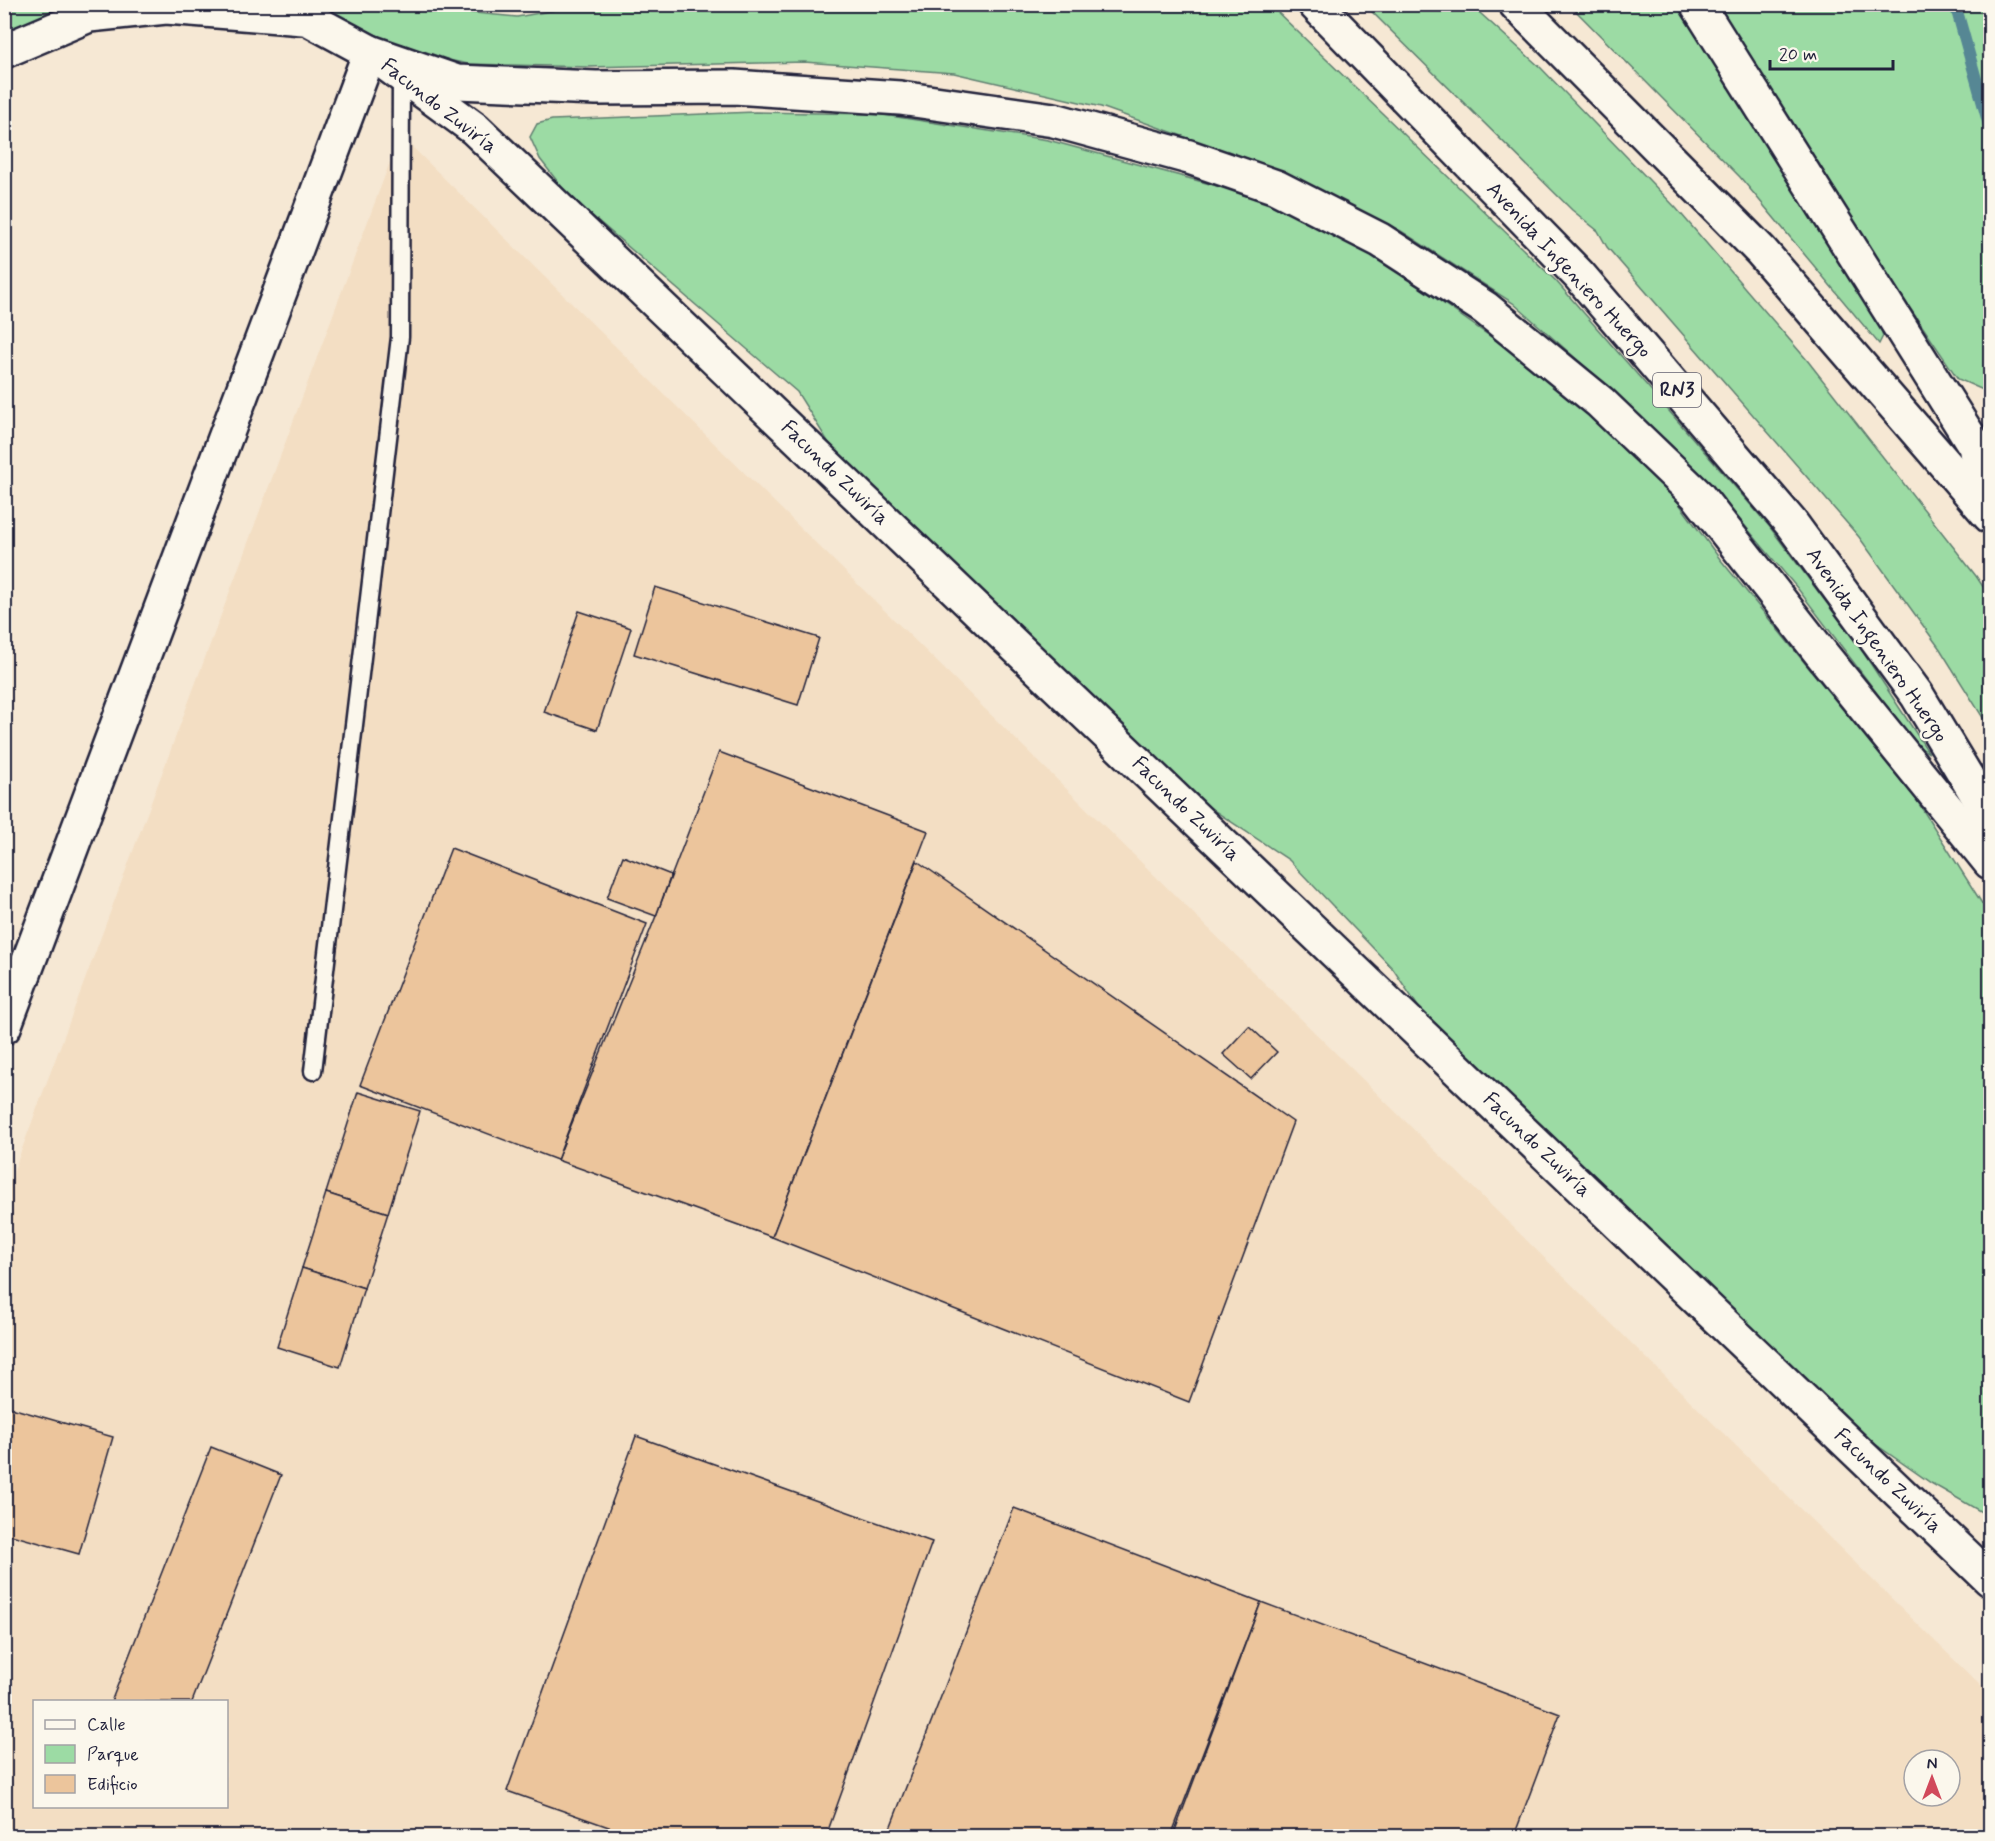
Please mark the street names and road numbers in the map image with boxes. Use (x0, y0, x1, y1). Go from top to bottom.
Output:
street label: Facundo Zuviría (375, 52, 503, 160)
street label: Avenida Ingeniero Huergo (1478, 176, 1658, 366)
road number: RN3 (1653, 373, 1701, 407)
street label: Facundo Zuviría (775, 414, 895, 532)
street label: Avenida Ingeniero Huergo (1797, 542, 1955, 749)
street label: Facundo Zuviría (1126, 750, 1246, 868)
street label: Facundo Zuviría (1477, 1086, 1597, 1204)
street label: Facundo Zuviría (1828, 1422, 1948, 1540)

